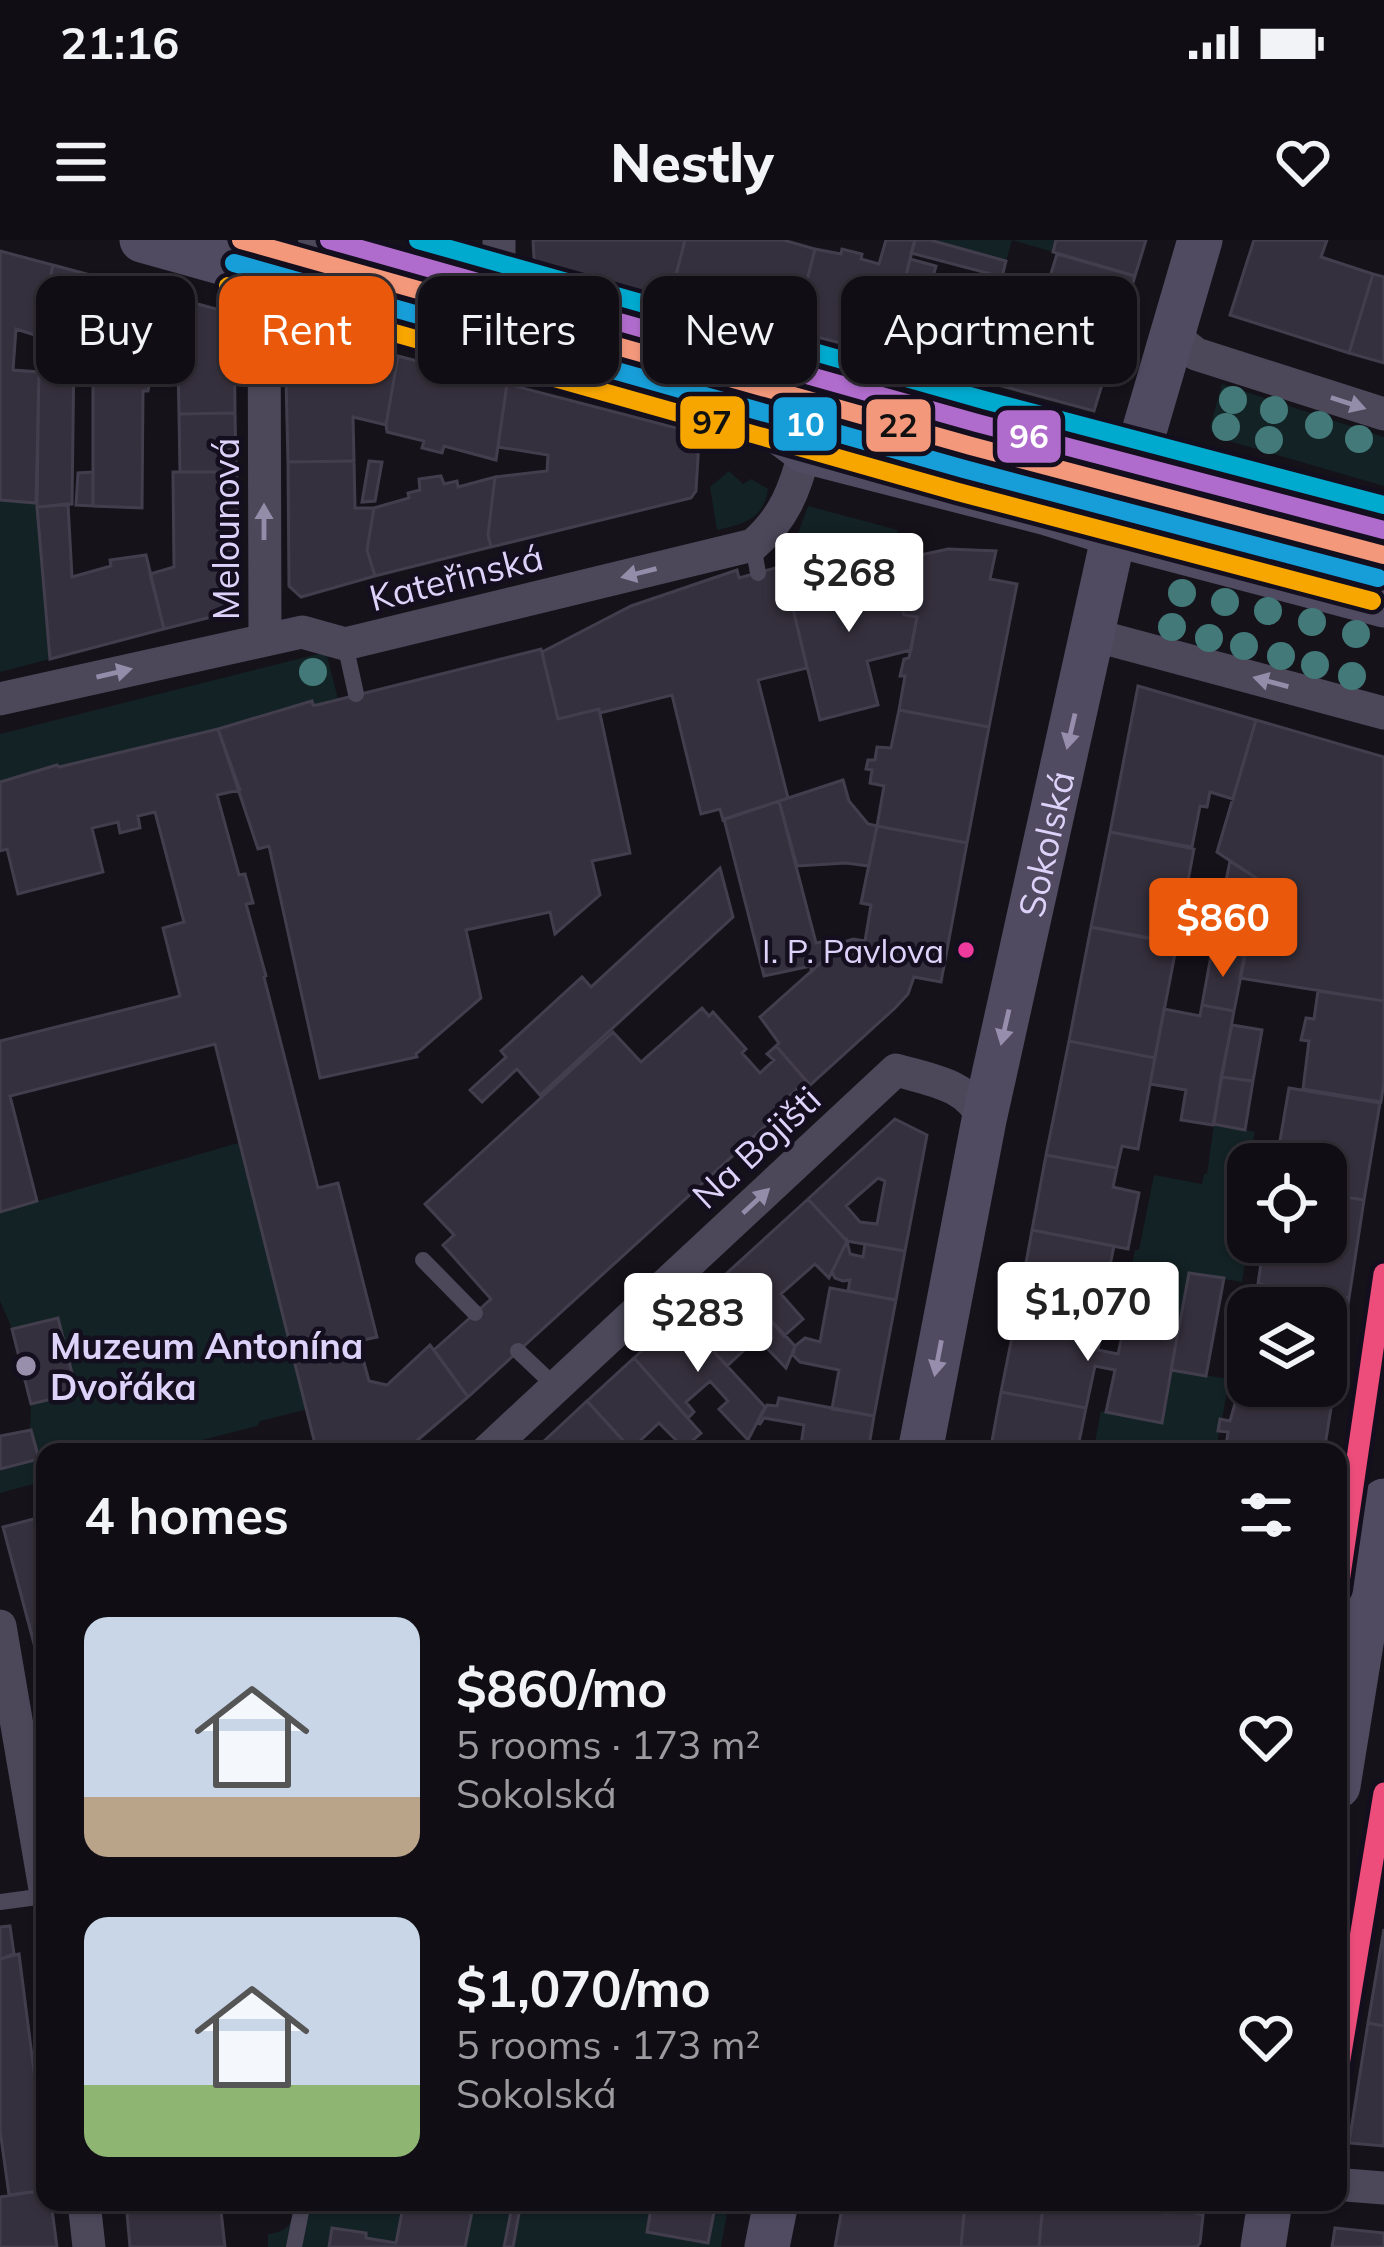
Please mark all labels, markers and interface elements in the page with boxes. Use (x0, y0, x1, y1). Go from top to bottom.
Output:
text: 21:16 (60, 14, 179, 70)
text: Nestly (610, 128, 774, 196)
icon: menu (48, 129, 114, 195)
icon: heart (1270, 129, 1336, 195)
chip: Buy (36, 276, 195, 384)
chip: Rent (219, 276, 394, 384)
chip: Filters (418, 276, 619, 384)
chip: New (643, 276, 817, 384)
chip: Apartment (841, 276, 1137, 384)
line badge: 97 (678, 394, 747, 451)
one-way arrow (1330, 394, 1367, 413)
line badge: 10 (771, 395, 839, 453)
line badge: 22 (864, 397, 933, 454)
text: 97 (692, 401, 732, 442)
text: 10 (785, 403, 825, 444)
text: 22 (878, 404, 918, 445)
line badge: 96 (995, 408, 1063, 465)
text: 96 (1009, 415, 1049, 456)
street label: Melounová (203, 438, 248, 620)
one-way arrow (254, 502, 274, 540)
pin: $268 (778, 533, 920, 635)
street label: Kateřinská (365, 534, 547, 620)
text: $268 (802, 547, 896, 596)
one-way arrow (621, 564, 658, 583)
one-way arrow (96, 663, 133, 682)
one-way arrow (1252, 672, 1289, 691)
one-way arrow (1060, 712, 1079, 750)
street label: Sokolská (1007, 767, 1083, 921)
pin: $860 (1152, 878, 1294, 980)
text: $860 (1176, 892, 1270, 941)
place label: I. P. Pavlova (762, 930, 944, 971)
marker: I. P. Pavlova (955, 939, 977, 961)
one-way arrow (995, 1009, 1014, 1046)
street label: Na Bojišti (683, 1076, 829, 1218)
map controls (1227, 1143, 1347, 1407)
button: locate (1227, 1143, 1347, 1263)
one-way arrow (741, 1187, 770, 1215)
pin: $1,070 (990, 1262, 1186, 1364)
pin: $283 (627, 1273, 769, 1375)
text: $1,070 (1025, 1276, 1151, 1325)
text: $283 (651, 1287, 745, 1336)
button: layers (1227, 1287, 1347, 1407)
place label: Muzeum Antonína Dvořáka (50, 1323, 363, 1409)
one-way arrow (928, 1340, 947, 1378)
marker: Muzeum Antonína Dvořáka (13, 1353, 39, 1379)
icon: filters (1233, 1482, 1299, 1548)
text: 4 homes (84, 1483, 289, 1547)
text: $860/mo (456, 1656, 668, 1720)
icon: home (180, 1665, 324, 1809)
icon: heart (1233, 1704, 1299, 1770)
text: 5 rooms · 173 m² (456, 1720, 760, 1769)
text: Sokolská (456, 1769, 617, 1818)
text: $1,070/mo (456, 1956, 711, 2020)
icon: home (180, 1965, 324, 2109)
icon: heart (1233, 2004, 1299, 2070)
text: 5 rooms · 173 m² (456, 2020, 760, 2069)
text: Sokolská (456, 2069, 617, 2118)

